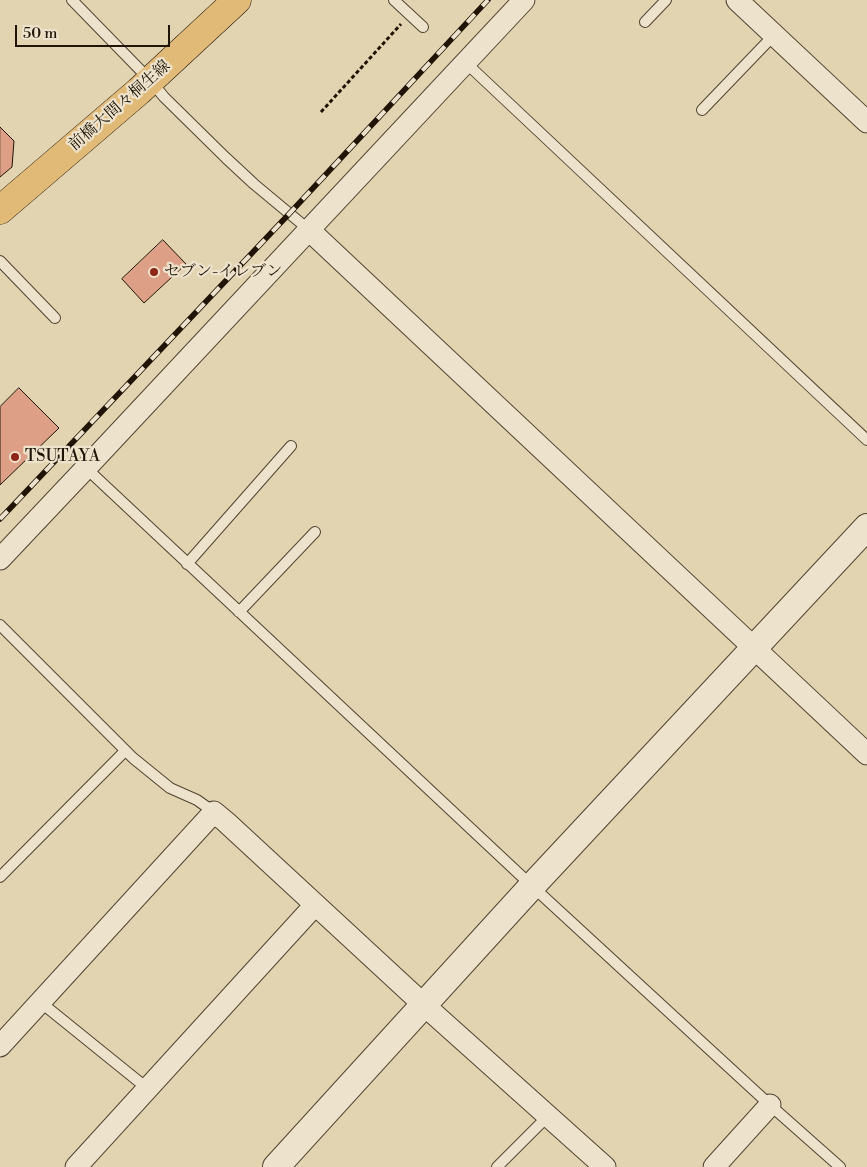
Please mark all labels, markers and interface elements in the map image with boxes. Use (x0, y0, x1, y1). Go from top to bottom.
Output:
scale bar (18, 15, 172, 47)
text: 50 m (23, 24, 57, 43)
street label: 前橋大間々桐生線 (65, 57, 175, 155)
place label: セブン-イレブン (164, 262, 282, 282)
marker: セブン-イレブン (148, 266, 160, 278)
place label: TSUTAYA (25, 447, 100, 467)
marker: TSUTAYA (9, 451, 21, 463)

